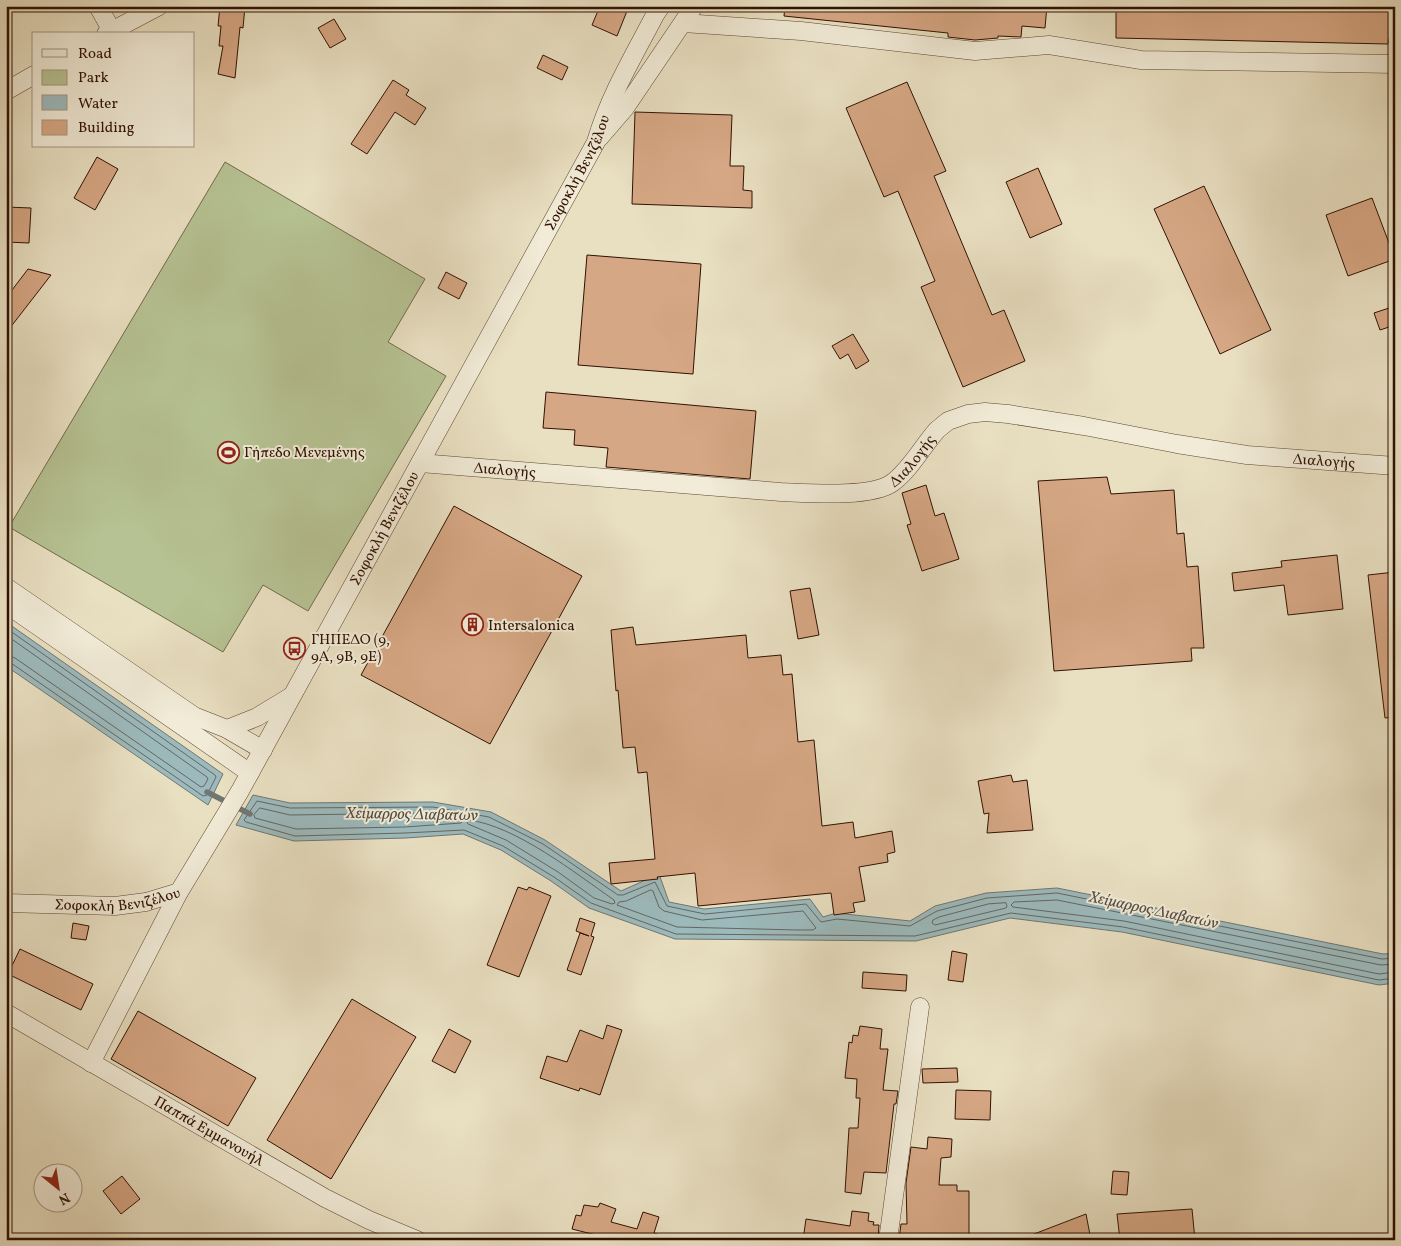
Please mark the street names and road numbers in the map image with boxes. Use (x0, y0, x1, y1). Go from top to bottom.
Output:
street label: Σοφοκλή Βενιζέλου (541, 112, 616, 235)
street label: Διαλογής (886, 431, 941, 493)
street label: Διαλογής (1292, 449, 1356, 475)
street label: Διαλογής (473, 458, 537, 484)
street label: Σοφοκλή Βενιζέλου (346, 468, 425, 590)
street label: Σοφοκλή Βενιζέλου (54, 883, 183, 918)
street label: Παππά Εμμανουήλ (149, 1092, 268, 1172)

